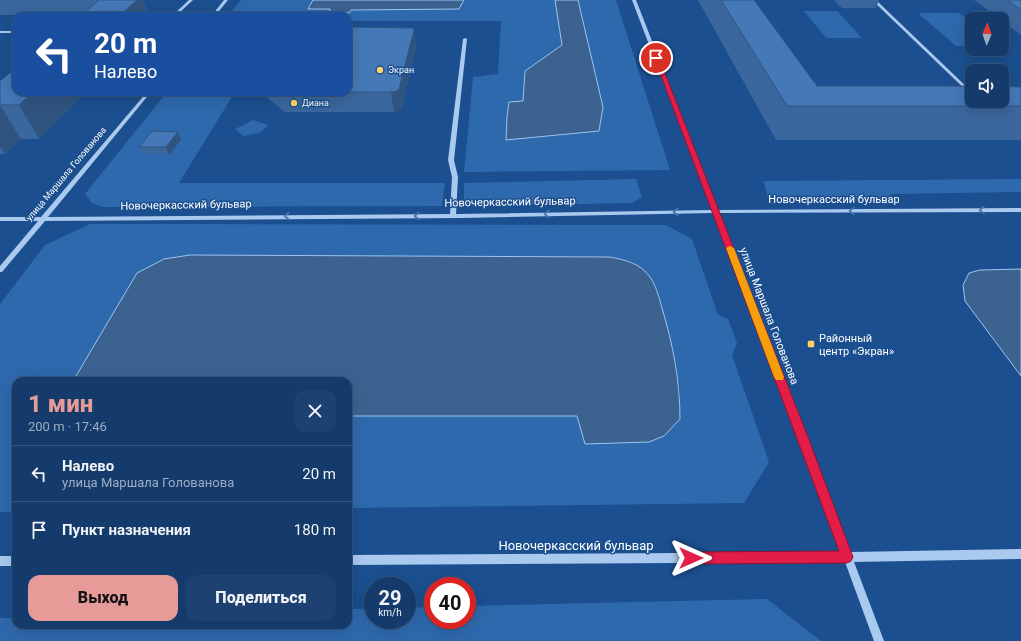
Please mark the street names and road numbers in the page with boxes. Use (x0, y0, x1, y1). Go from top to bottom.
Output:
street label: улица Маршала Голованова (24, 125, 108, 223)
street label: Новочеркасский бульвар (768, 193, 900, 206)
street label: Новочеркасский бульвар (444, 194, 576, 210)
street label: Новочеркасский бульвар (120, 197, 252, 213)
street label: улица Маршала Голованова (737, 246, 801, 386)
street label: Новочеркасский бульвар (498, 538, 654, 553)

